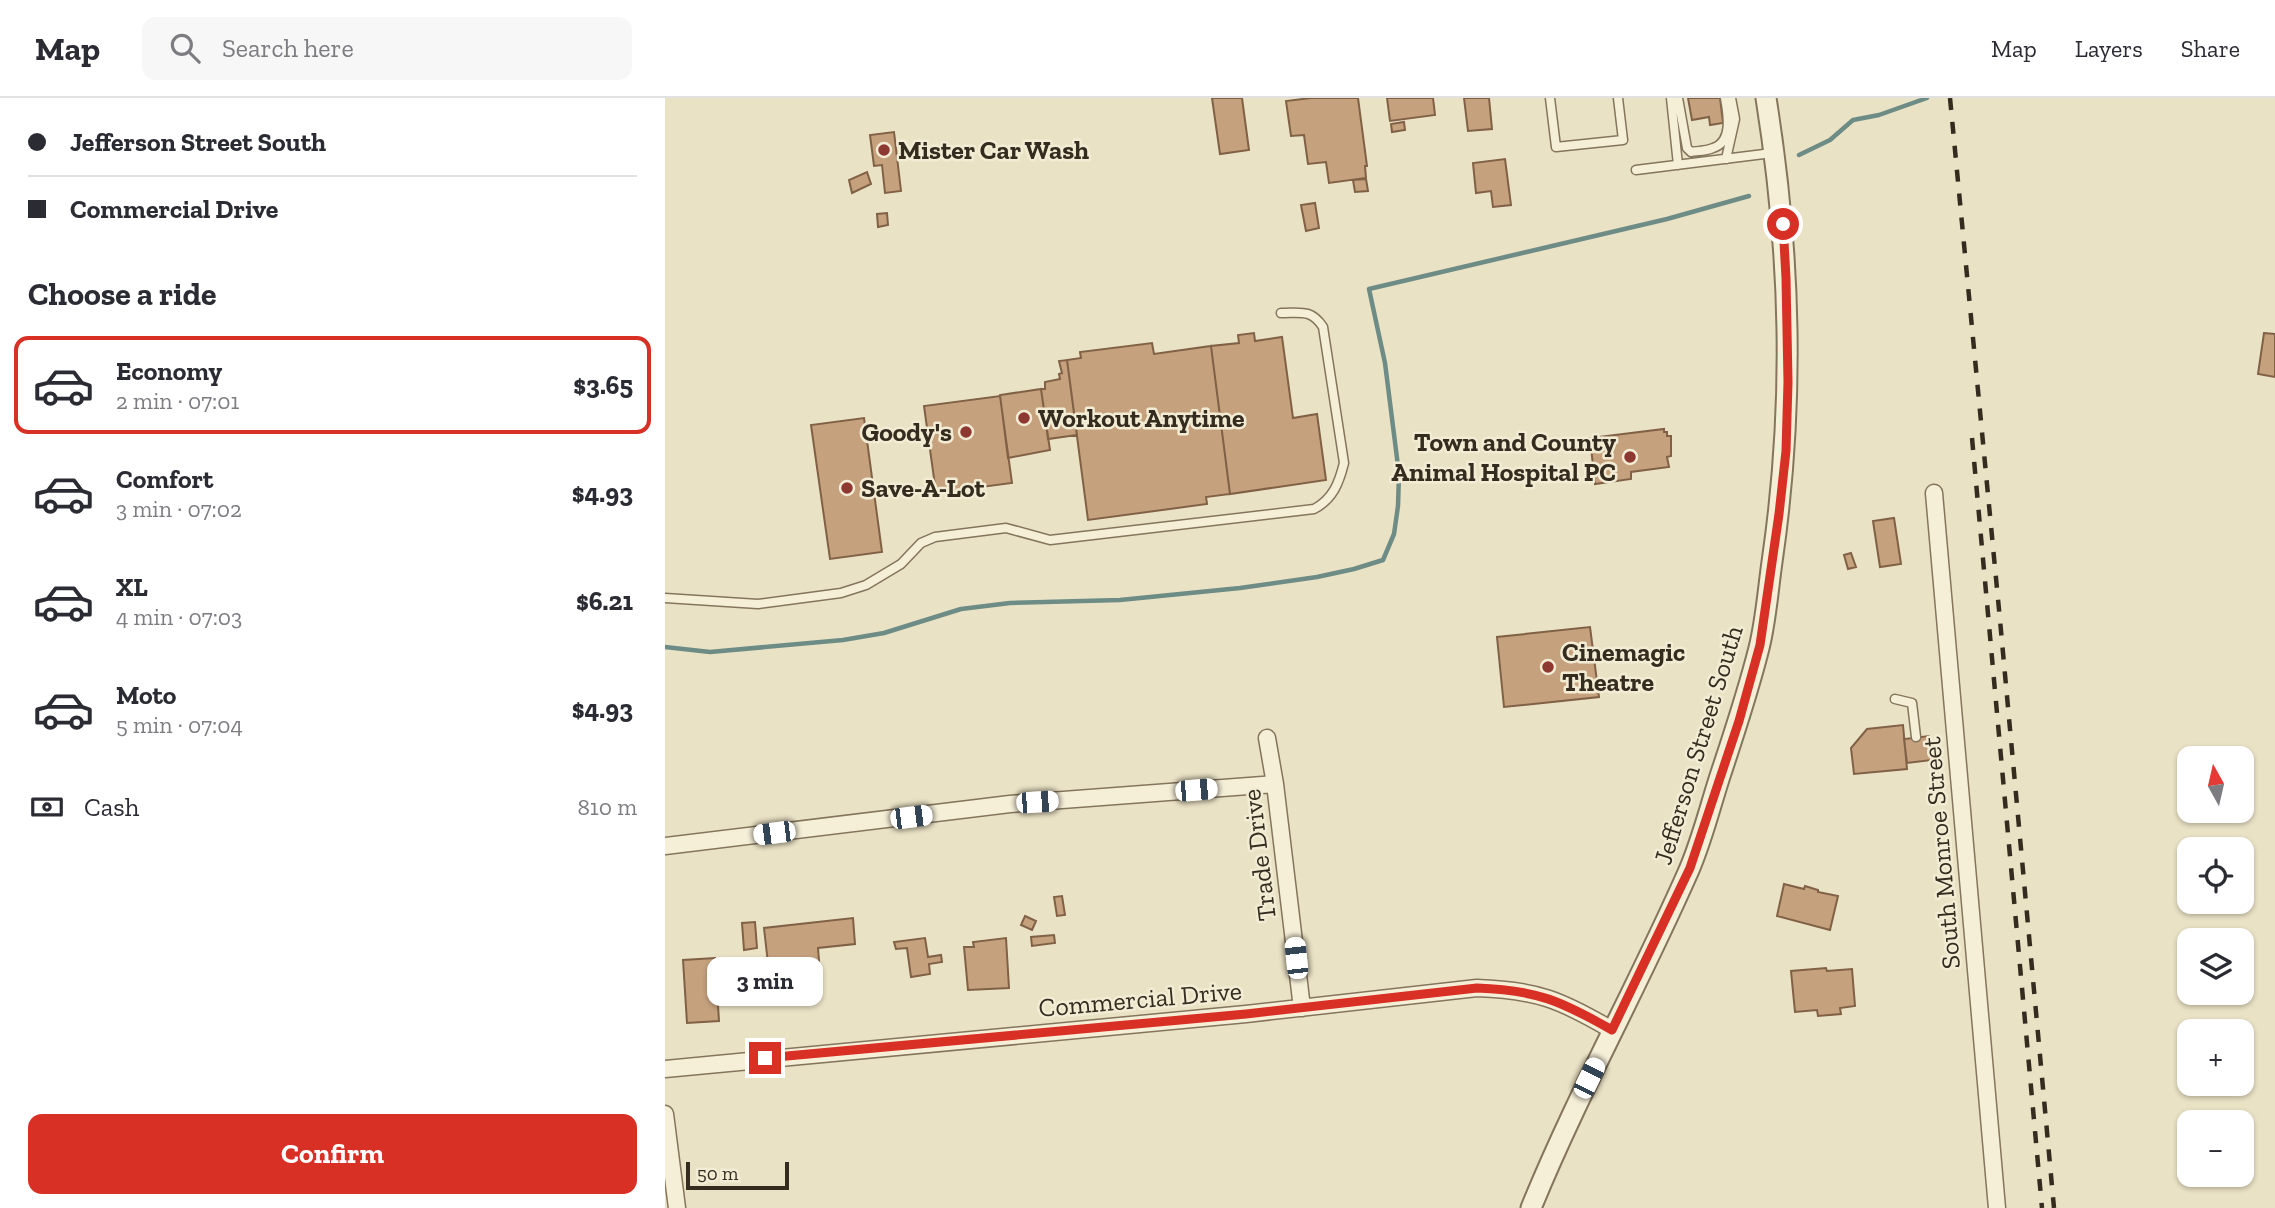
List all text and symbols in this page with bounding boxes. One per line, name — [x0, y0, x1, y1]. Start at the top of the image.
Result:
search box — [142, 17, 632, 80]
text: Map — [35, 29, 100, 68]
icon: search — [166, 29, 204, 67]
text: Search here — [222, 32, 354, 64]
text: Map — [1991, 34, 2037, 63]
text: Layers — [2075, 34, 2143, 63]
text: Share — [2181, 34, 2240, 63]
text: Jefferson Street South — [70, 126, 326, 158]
place label: Mister Car Wash — [898, 134, 1089, 166]
marker: Mister Car Wash — [876, 142, 892, 158]
text: Commercial Drive — [70, 193, 278, 225]
route start — [1767, 208, 1799, 240]
text: Choose a ride — [28, 275, 216, 313]
icon: car — [32, 354, 95, 417]
text: Economy — [116, 355, 222, 387]
text: $3.65 — [573, 369, 633, 401]
text: 2 min · 07:01 — [116, 387, 239, 415]
place label: Workout Anytime — [1038, 402, 1245, 434]
marker: Workout Anytime — [1016, 410, 1032, 426]
place label: Goody's — [861, 416, 952, 448]
marker: Goody's — [958, 424, 974, 440]
place label: Town and County Animal Hospital PC — [1391, 426, 1616, 488]
marker: Town and County Animal Hospital PC — [1622, 449, 1638, 465]
icon: car — [32, 462, 95, 525]
text: Comfort — [116, 463, 213, 495]
place label: Save-A-Lot — [861, 472, 986, 504]
text: $4.93 — [572, 477, 633, 509]
marker: Save-A-Lot — [839, 480, 855, 496]
text: 3 min · 07:02 — [116, 495, 242, 523]
icon: car — [32, 570, 95, 633]
text: XL — [116, 571, 148, 603]
text: $6.21 — [576, 585, 633, 617]
text: 4 min · 07:03 — [116, 603, 242, 631]
street label: Jefferson Street South — [1646, 621, 1750, 868]
place label: Cinemagic Theatre — [1562, 636, 1685, 698]
marker: Cinemagic Theatre — [1540, 659, 1556, 675]
icon: car — [32, 678, 95, 741]
text: Moto — [116, 679, 176, 711]
text: $4.93 — [572, 693, 633, 725]
text: 5 min · 07:04 — [116, 711, 243, 739]
street label: South Monroe Street — [1915, 735, 1967, 970]
north arrow — [2177, 746, 2254, 822]
map controls — [2177, 746, 2254, 1187]
car — [1175, 778, 1218, 802]
street label: Trade Drive — [1235, 787, 1283, 923]
icon: cash — [28, 788, 66, 826]
car — [1016, 790, 1059, 814]
text: Cash — [84, 791, 139, 823]
text: 810 m — [577, 793, 637, 821]
car — [889, 804, 934, 830]
car — [752, 820, 797, 846]
button: locate — [2177, 837, 2254, 914]
button: layers — [2177, 928, 2254, 1005]
car — [1284, 936, 1309, 980]
callout: 3 min — [707, 956, 823, 1006]
text: 3 min — [736, 967, 794, 995]
street label: Commercial Drive — [1037, 974, 1243, 1024]
button: + — [2177, 1019, 2254, 1096]
route end — [749, 1042, 781, 1074]
car — [1571, 1055, 1608, 1101]
button: − — [2177, 1110, 2254, 1187]
button: Confirm — [28, 1114, 637, 1194]
scale bar — [686, 1159, 789, 1191]
text: 50 m — [697, 1162, 738, 1185]

